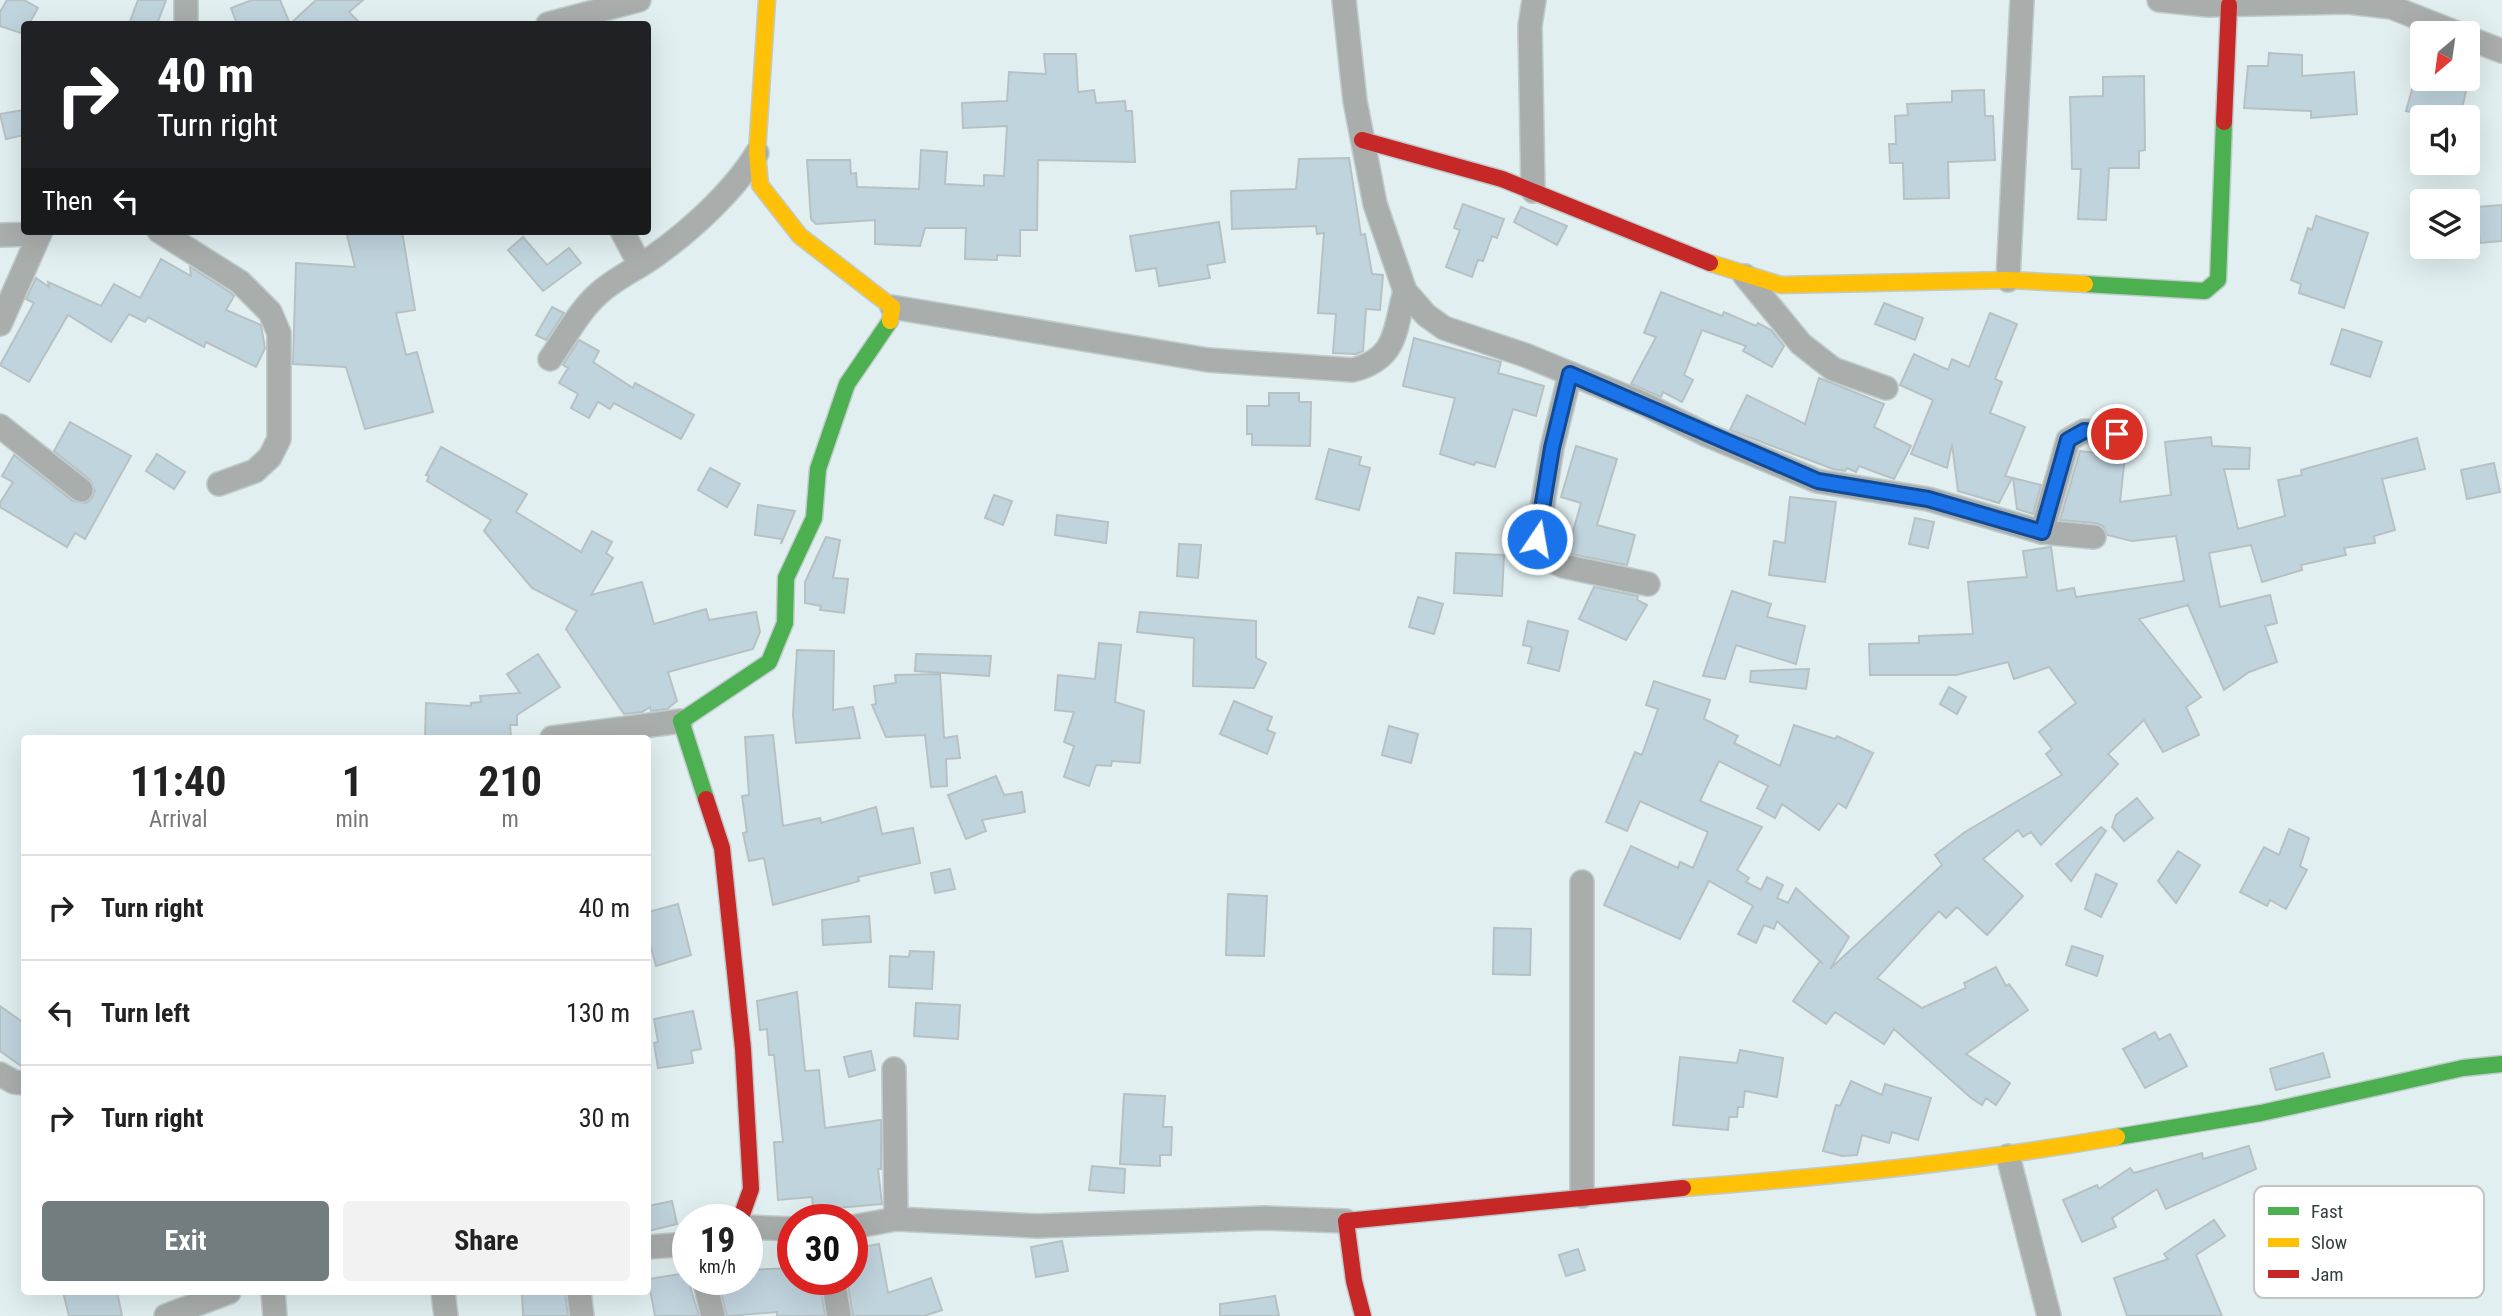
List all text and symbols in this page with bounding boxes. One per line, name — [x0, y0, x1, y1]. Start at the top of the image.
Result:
north arrow — [2410, 21, 2480, 91]
map controls — [2410, 21, 2480, 259]
text: 40 m — [157, 47, 254, 104]
icon: right — [42, 49, 133, 140]
button: sound — [2410, 105, 2480, 175]
text: Turn right — [157, 106, 278, 144]
icon: left — [107, 182, 145, 220]
text: Then — [42, 186, 93, 216]
button: layers — [2410, 189, 2480, 259]
pin — [2087, 404, 2147, 464]
icon: arrive — [2098, 415, 2136, 453]
position arrow — [1500, 502, 1574, 576]
text: 11:40 — [130, 757, 226, 806]
text: 1 — [342, 757, 363, 806]
text: 210 — [478, 757, 542, 806]
text: Arrival — [149, 806, 207, 833]
text: min — [335, 806, 369, 833]
text: m — [501, 806, 519, 833]
icon: right — [42, 889, 80, 927]
text: Turn right — [101, 893, 203, 923]
text: 40 m — [579, 893, 630, 923]
icon: left — [42, 994, 80, 1032]
text: Turn left — [101, 998, 190, 1028]
text: 130 m — [566, 998, 630, 1028]
icon: right — [42, 1099, 80, 1137]
text: Turn right — [101, 1103, 203, 1133]
text: 30 m — [579, 1103, 630, 1133]
legend — [2254, 1186, 2484, 1298]
text: Fast — [2311, 1200, 2343, 1223]
button: Exit — [42, 1201, 329, 1281]
button: Share — [343, 1201, 630, 1281]
speed limit sign: 30 — [777, 1204, 868, 1295]
text: 19 — [700, 1220, 735, 1261]
text: Slow — [2311, 1231, 2347, 1254]
text: km/h — [699, 1256, 736, 1277]
text: Jam — [2311, 1263, 2344, 1286]

